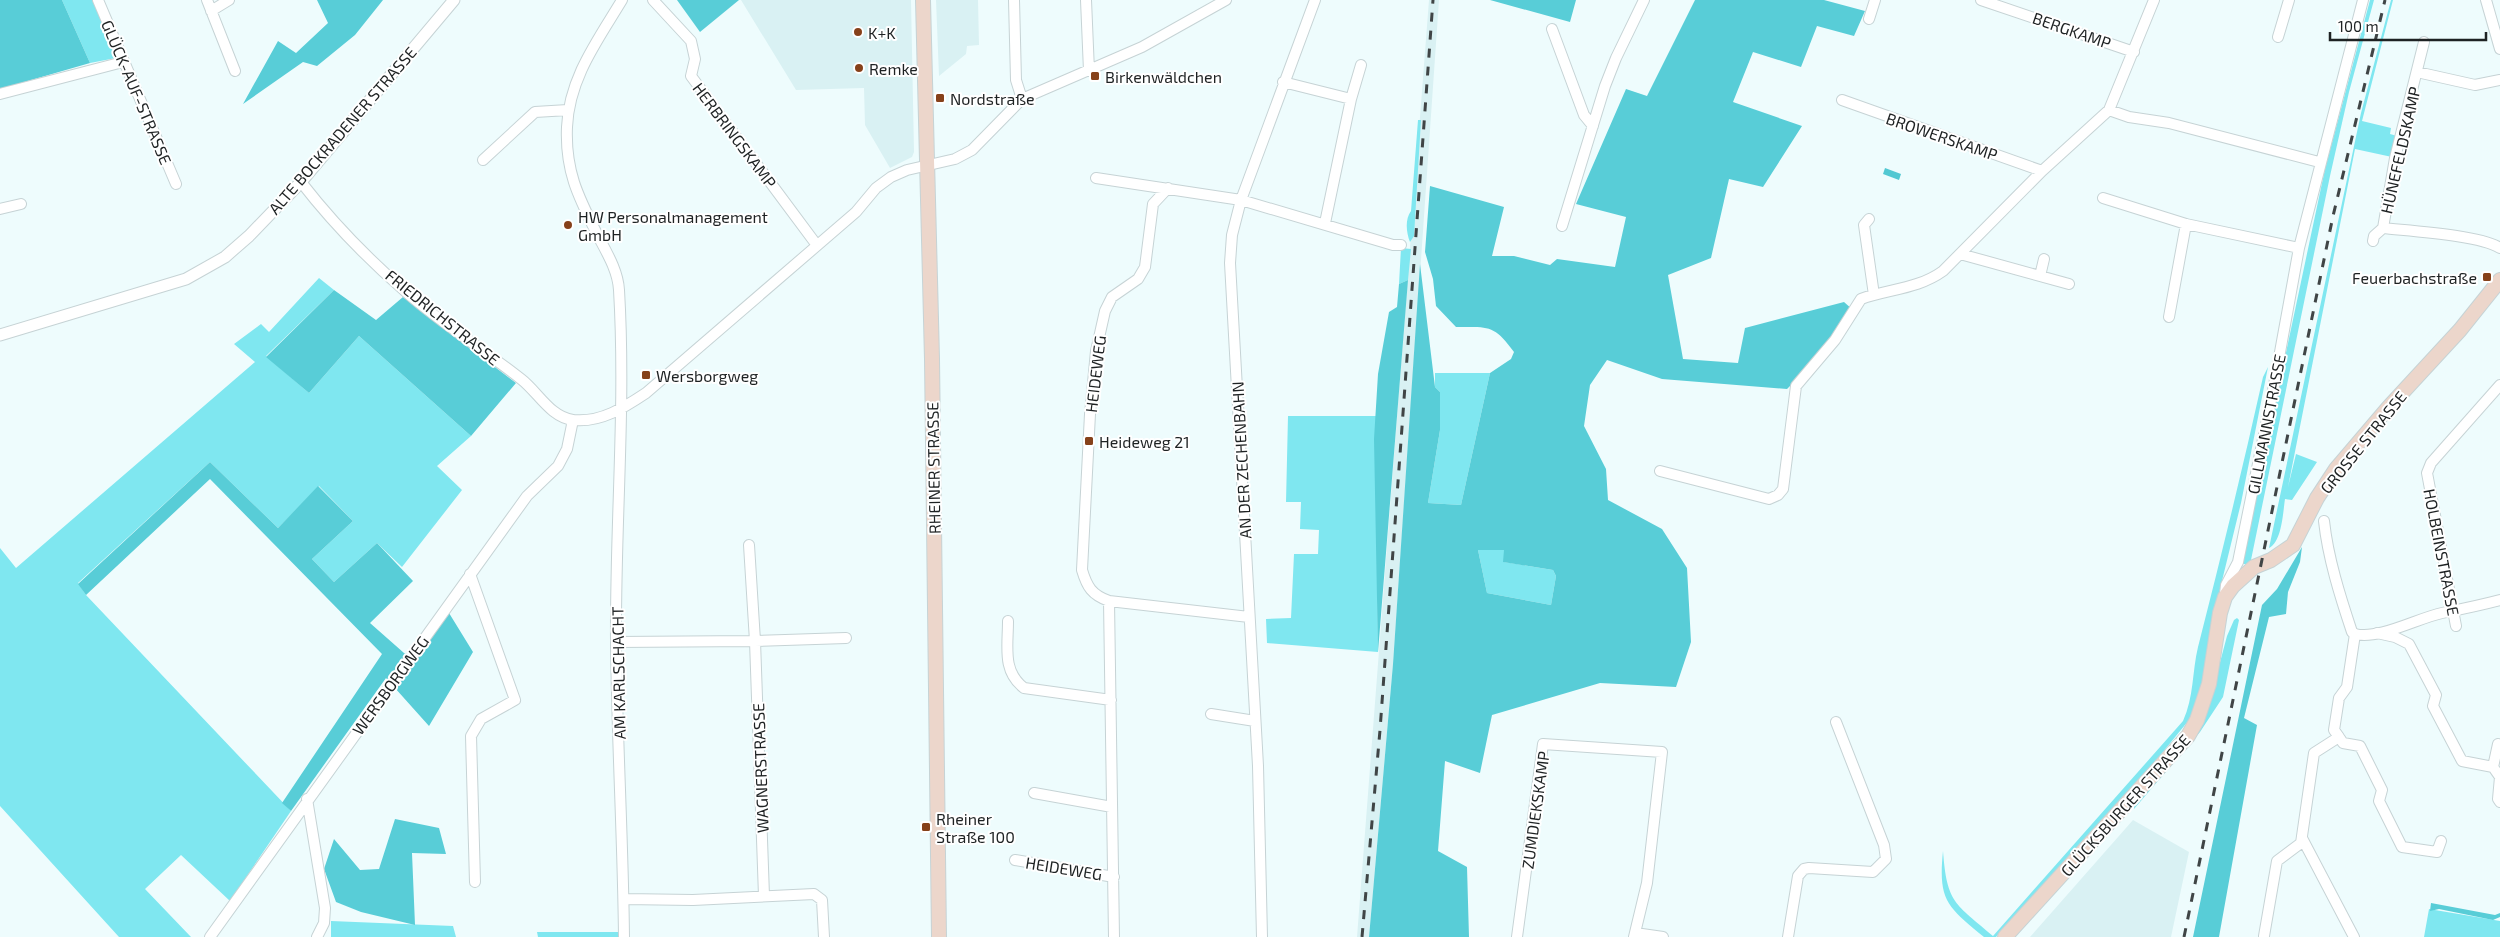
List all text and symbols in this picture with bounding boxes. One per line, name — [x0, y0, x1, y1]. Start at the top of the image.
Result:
street label: BERGKAMP — [2030, 8, 2114, 52]
scale bar — [2330, 10, 2486, 42]
street label: GLÜCK-AUF-STRASSE — [98, 17, 176, 167]
text: 100 m — [2338, 17, 2379, 35]
place label: K+K — [868, 23, 896, 42]
marker: K+K — [852, 26, 864, 38]
street label: ALTE BOCKRADENER STRASSE — [264, 42, 420, 218]
place label: Remke — [869, 59, 918, 78]
marker: Remke — [853, 62, 865, 74]
place label: Birkenwäldchen — [1105, 67, 1222, 86]
marker: Birkenwäldchen — [1089, 70, 1101, 82]
street label: HERBRINGSKAMP — [689, 79, 781, 191]
street label: HÜNEFELDSKAMP — [2376, 85, 2424, 215]
place label: Nordstraße — [950, 89, 1035, 108]
marker: Nordstraße — [934, 92, 946, 104]
street label: BROWERSKAMP — [1884, 108, 2000, 164]
place label: HW Personalmanagement GmbH — [578, 207, 768, 244]
marker: HW Personalmanagement GmbH — [562, 219, 574, 231]
street label: FRIEDRICHSTRASSE — [382, 265, 504, 369]
place label: Feuerbachstraße — [2352, 268, 2477, 287]
marker: Feuerbachstraße — [2481, 271, 2493, 283]
street label: HEIDEWEG — [1081, 334, 1109, 414]
street label: GILLMANNSTRASSE — [2243, 352, 2289, 496]
place label: Wersborgweg — [656, 366, 758, 385]
marker: Wersborgweg — [640, 369, 652, 381]
street label: AN DER ZECHENBAHN — [1227, 381, 1255, 539]
street label: GROSSE STRASSE — [2316, 387, 2410, 497]
street label: RHEINER STRASSE — [922, 402, 944, 534]
place label: Heideweg 21 — [1099, 432, 1190, 451]
marker: Heideweg 21 — [1083, 435, 1095, 447]
street label: HOLBEINSTRASSE — [2420, 487, 2464, 617]
street label: AM KARLSCHACHT — [607, 606, 629, 740]
street label: WERSBORGWEG — [348, 632, 432, 738]
street label: WAGNERSTRASSE — [748, 703, 772, 833]
street label: GLÜCKSBURGER STRASSE — [2056, 730, 2194, 880]
street label: ZUMDIEKSKAMP — [1517, 750, 1553, 870]
place label: Rheiner Straße 100 — [936, 809, 1015, 846]
marker: Rheiner Straße 100 — [920, 821, 932, 833]
street label: HEIDEWEG — [1024, 853, 1104, 883]

